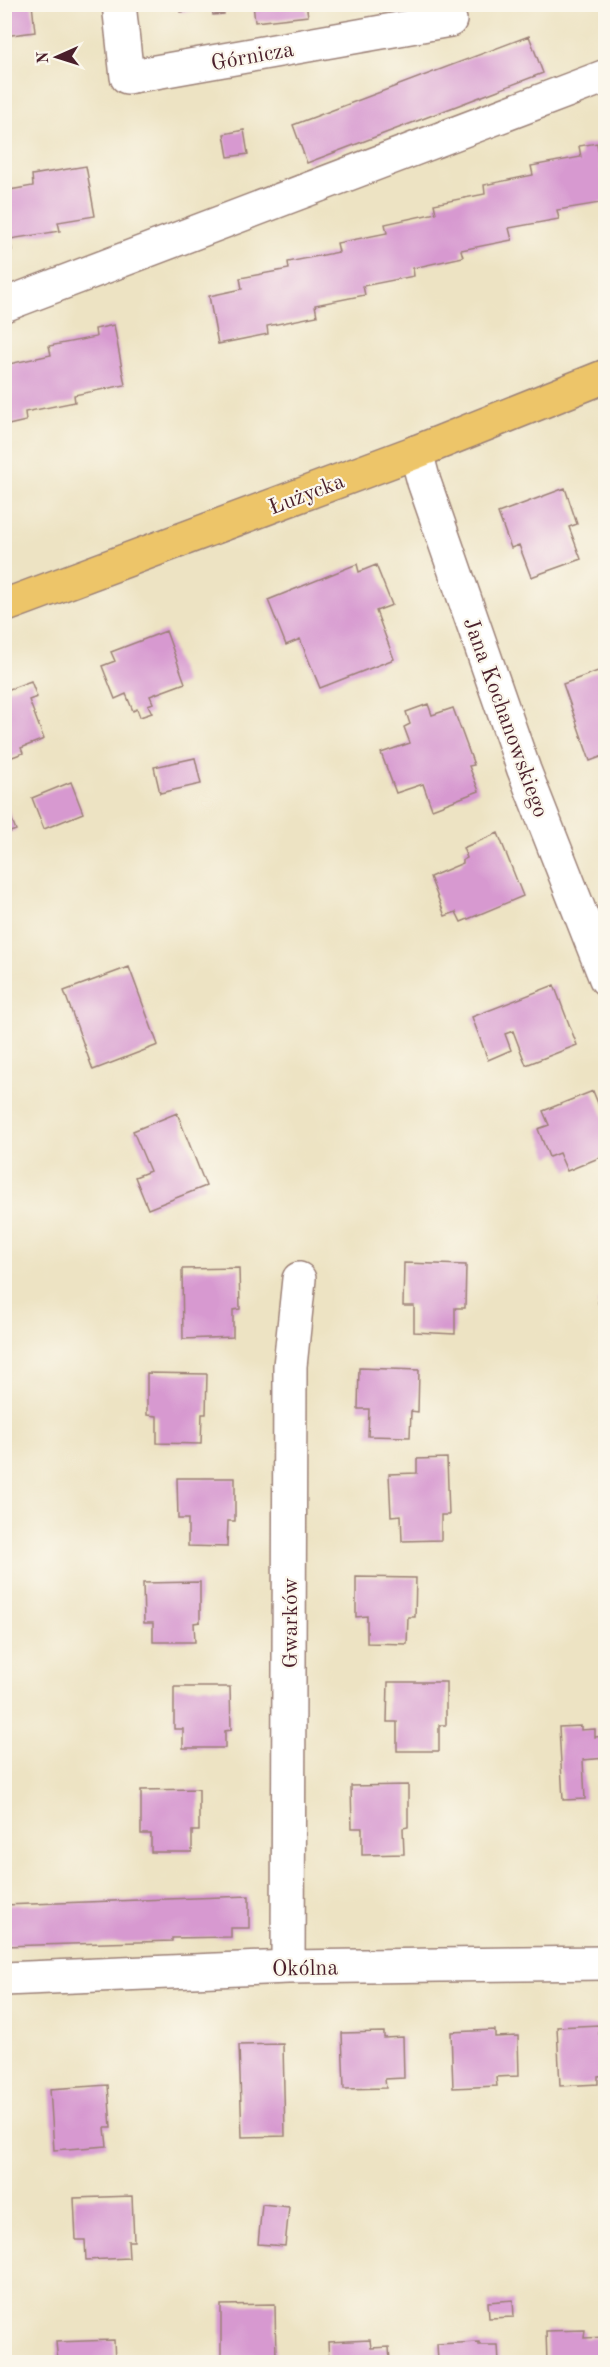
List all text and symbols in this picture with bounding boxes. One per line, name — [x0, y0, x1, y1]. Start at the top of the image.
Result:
north arrow — [27, 27, 87, 87]
street label: Górnicza — [209, 39, 296, 75]
text: N — [36, 50, 52, 64]
street label: Łużycka — [266, 470, 348, 519]
street label: Jana Kochanowskiego — [459, 615, 552, 821]
street label: Gwarków — [280, 1577, 302, 1669]
street label: Okólna — [272, 1957, 339, 1981]

